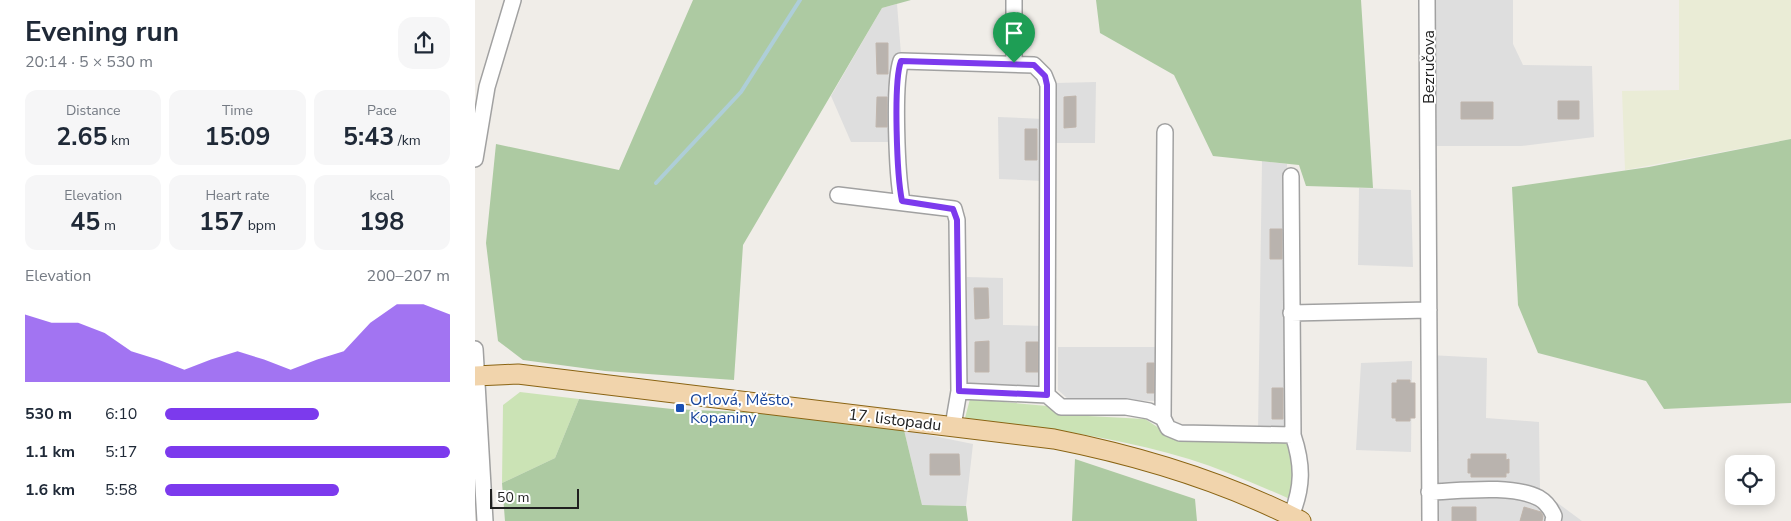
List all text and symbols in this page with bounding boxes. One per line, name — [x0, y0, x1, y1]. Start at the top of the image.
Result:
pin — [993, 12, 1035, 63]
text: Evening run — [25, 13, 179, 51]
button: share — [398, 17, 450, 69]
icon: arrive — [1000, 19, 1028, 47]
street label: Bezručova — [1418, 30, 1440, 104]
text: 20:14 · 5 × 530 m — [25, 51, 153, 73]
text: Distance — [66, 101, 120, 120]
text: Time — [222, 101, 253, 120]
text: Pace — [367, 101, 397, 120]
text: 2.65 — [56, 120, 107, 154]
text: 15:09 — [204, 120, 271, 154]
text: 5:43 — [343, 120, 394, 154]
text: km — [107, 131, 130, 150]
text: /km — [394, 131, 421, 150]
text: Elevation — [64, 186, 122, 205]
text: Heart rate — [205, 186, 270, 205]
text: kcal — [369, 186, 394, 205]
text: 45 — [70, 205, 100, 239]
text: 157 — [199, 205, 244, 239]
text: 198 — [359, 205, 404, 239]
text: m — [100, 216, 116, 235]
text: bpm — [244, 216, 276, 235]
text: Elevation — [25, 265, 91, 287]
text: 200–207 m — [367, 265, 450, 287]
place label: Orlová, Město, Kopaniny — [690, 389, 793, 429]
marker: Orlová, Město, Kopaniny — [674, 402, 686, 414]
text: 530 m — [25, 403, 72, 425]
text: 6:10 — [105, 403, 137, 425]
street label: 17. listopadu — [847, 403, 943, 437]
text: 1.1 km — [25, 441, 75, 463]
text: 5:17 — [105, 441, 137, 463]
map controls — [1725, 455, 1775, 505]
button: locate — [1725, 455, 1775, 505]
text: 1.6 km — [25, 479, 75, 501]
text: 5:58 — [105, 479, 137, 501]
scale bar — [490, 486, 579, 509]
text: 50 m — [497, 488, 529, 507]

